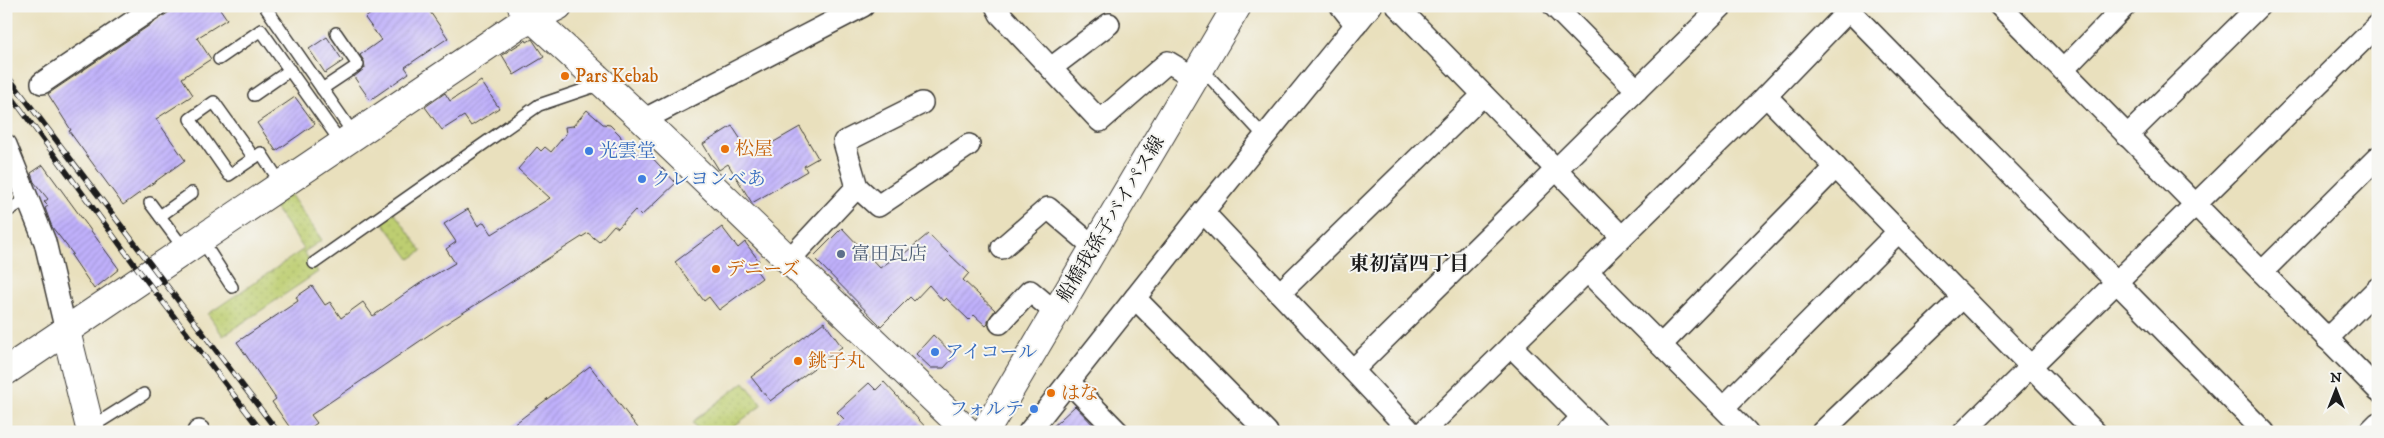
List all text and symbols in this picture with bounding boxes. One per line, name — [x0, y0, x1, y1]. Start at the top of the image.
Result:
place label: Pars Kebab — [575, 65, 659, 88]
marker: Pars Kebab — [559, 70, 571, 82]
street label: 船橋我孫子バイパス線 — [1052, 132, 1170, 306]
place label: 松屋 — [735, 138, 773, 161]
place label: 光雲堂 — [599, 140, 656, 163]
marker: 松屋 — [719, 143, 731, 155]
marker: 光雲堂 — [583, 145, 595, 157]
place label: クレヨンべあ — [652, 168, 766, 191]
marker: クレヨンべあ — [636, 173, 648, 185]
place label: 富田瓦店 — [851, 243, 927, 266]
marker: 富田瓦店 — [835, 248, 847, 260]
district label: 東初富四丁目 — [1349, 252, 1469, 277]
place label: デニーズ — [726, 258, 800, 281]
marker: デニーズ — [710, 263, 722, 275]
place label: アイコール — [945, 341, 1037, 364]
marker: アイコール — [929, 346, 941, 358]
place label: 銚子丸 — [808, 350, 865, 373]
marker: 銚子丸 — [792, 355, 804, 367]
north arrow — [2312, 366, 2362, 416]
text: N — [2330, 369, 2342, 387]
place label: はな — [1061, 382, 1099, 405]
marker: はな — [1045, 387, 1057, 399]
place label: フォルテ — [949, 398, 1024, 421]
marker: フォルテ — [1028, 403, 1040, 415]

